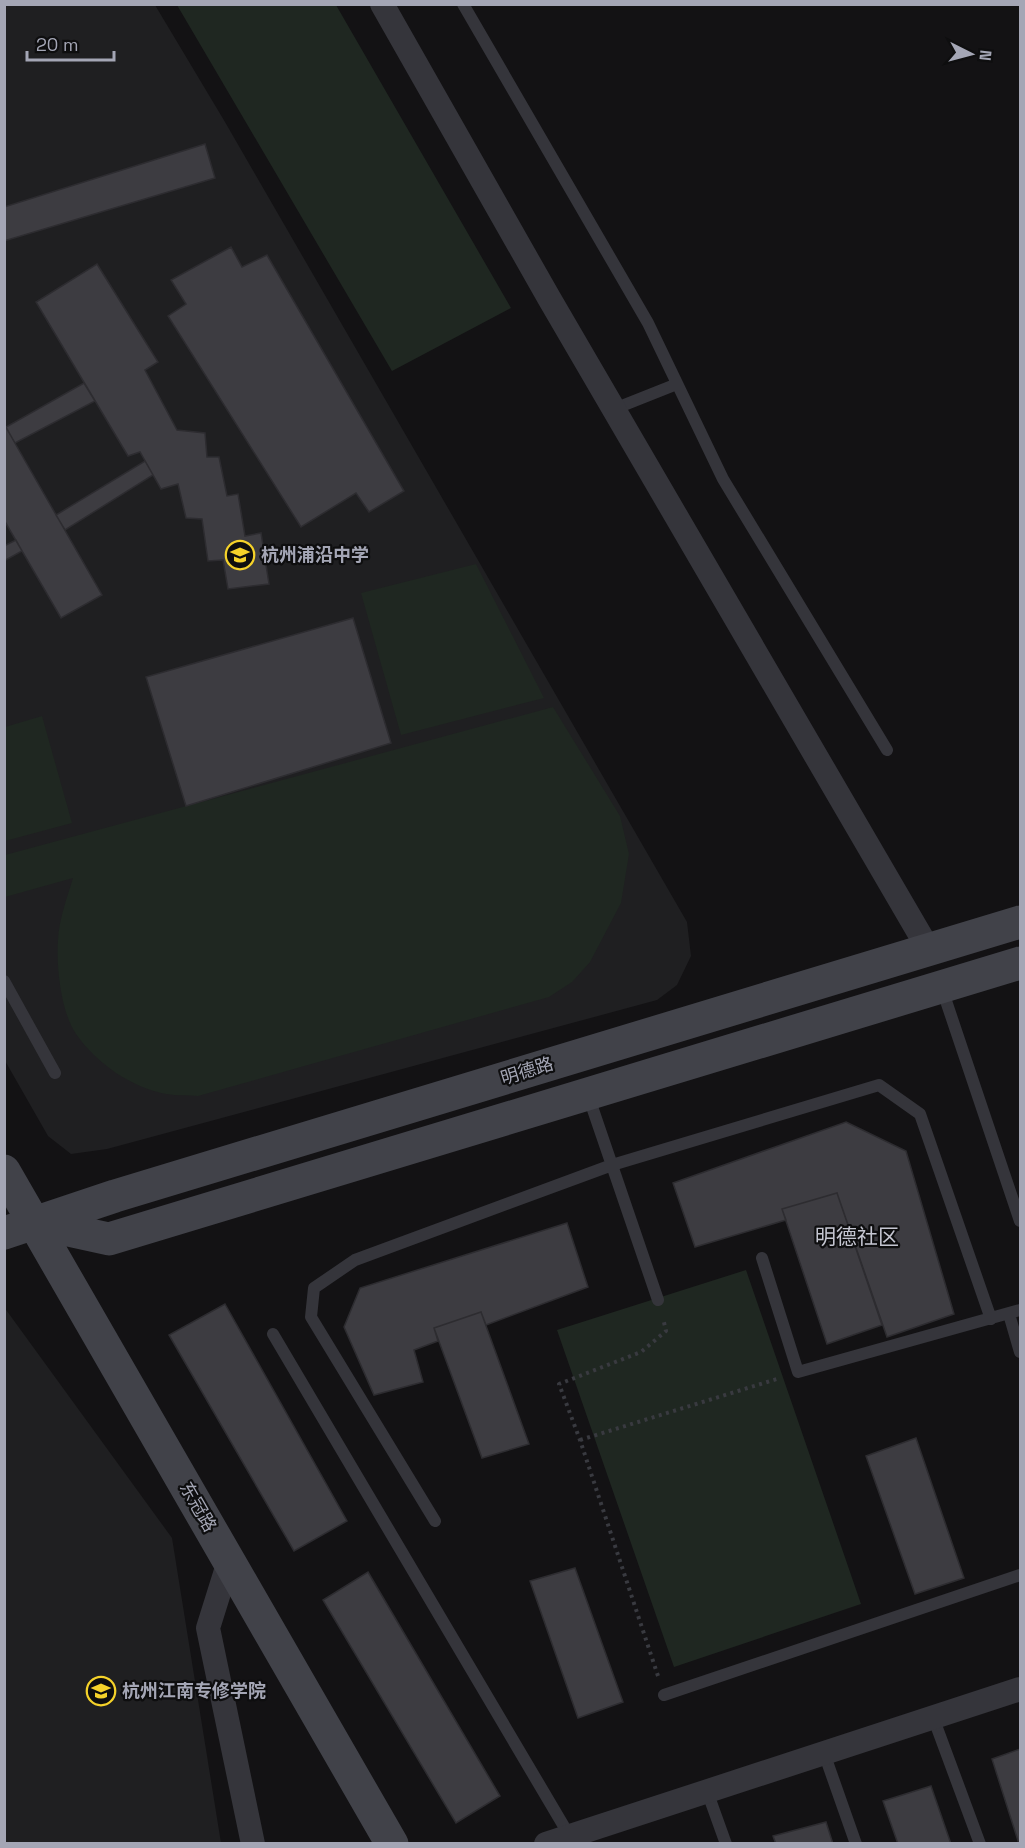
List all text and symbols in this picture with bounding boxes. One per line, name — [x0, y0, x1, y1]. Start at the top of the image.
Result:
scale bar — [27, 24, 114, 62]
north arrow — [941, 24, 1001, 84]
text: 20 m — [36, 33, 79, 56]
text: N — [974, 49, 996, 62]
school or university icon: 杭州浦沿中学 — [224, 539, 256, 571]
place label: 杭州浦沿中学 — [261, 543, 369, 566]
street label: 明德路 — [498, 1052, 556, 1089]
district label: 明德社区 — [815, 1223, 899, 1250]
street label: 东冠路 — [175, 1478, 222, 1536]
school or university icon: 杭州江南专修学院 — [85, 1675, 117, 1707]
place label: 杭州江南专修学院 — [122, 1679, 266, 1702]

